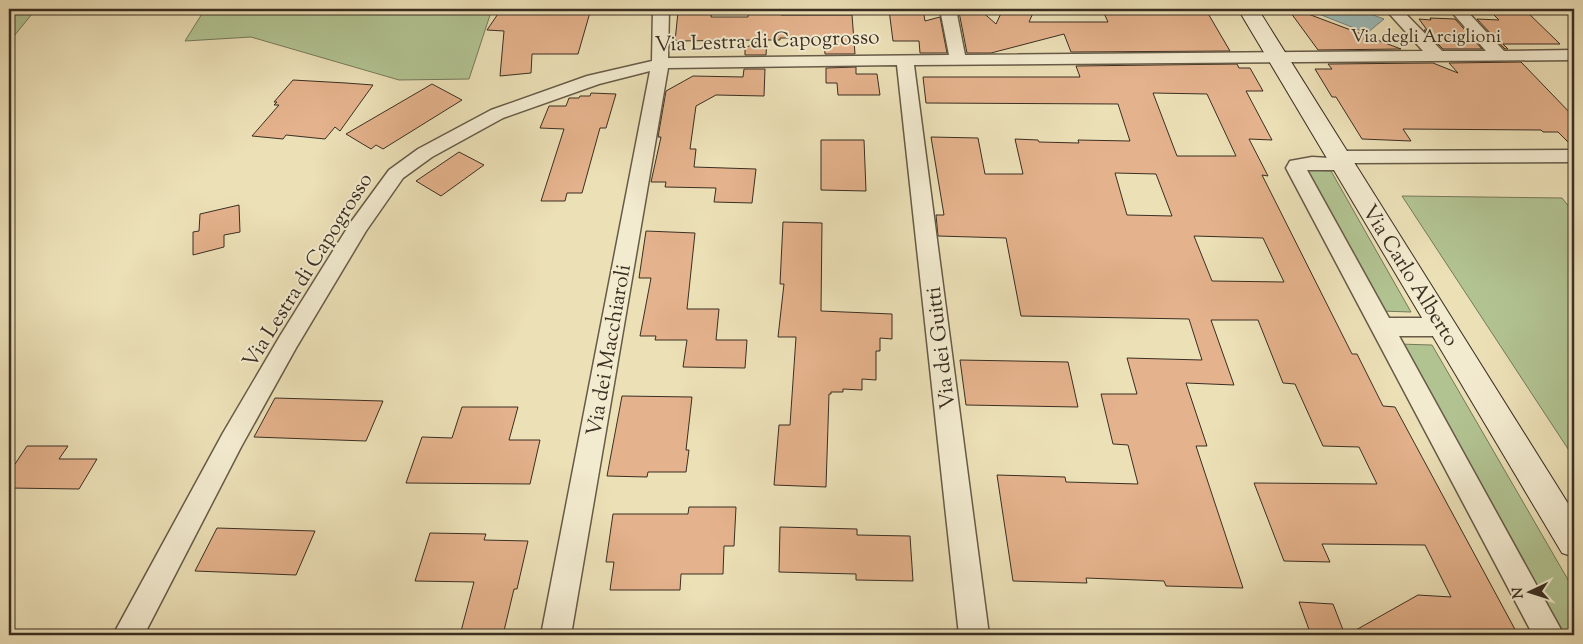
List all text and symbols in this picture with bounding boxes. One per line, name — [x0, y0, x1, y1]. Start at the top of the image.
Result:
street label: Via Lestra di Capogrosso — [654, 23, 880, 61]
street label: Via degli Arciglioni — [1351, 25, 1501, 51]
street label: Via Lestra di Capogrosso — [236, 168, 381, 374]
street label: Via Carlo Alberto — [1354, 199, 1465, 353]
street label: Via dei Macchiaroli — [580, 262, 640, 439]
street label: Via dei Guitti — [920, 285, 964, 411]
north arrow — [1506, 566, 1556, 616]
text: N — [1509, 586, 1529, 599]

